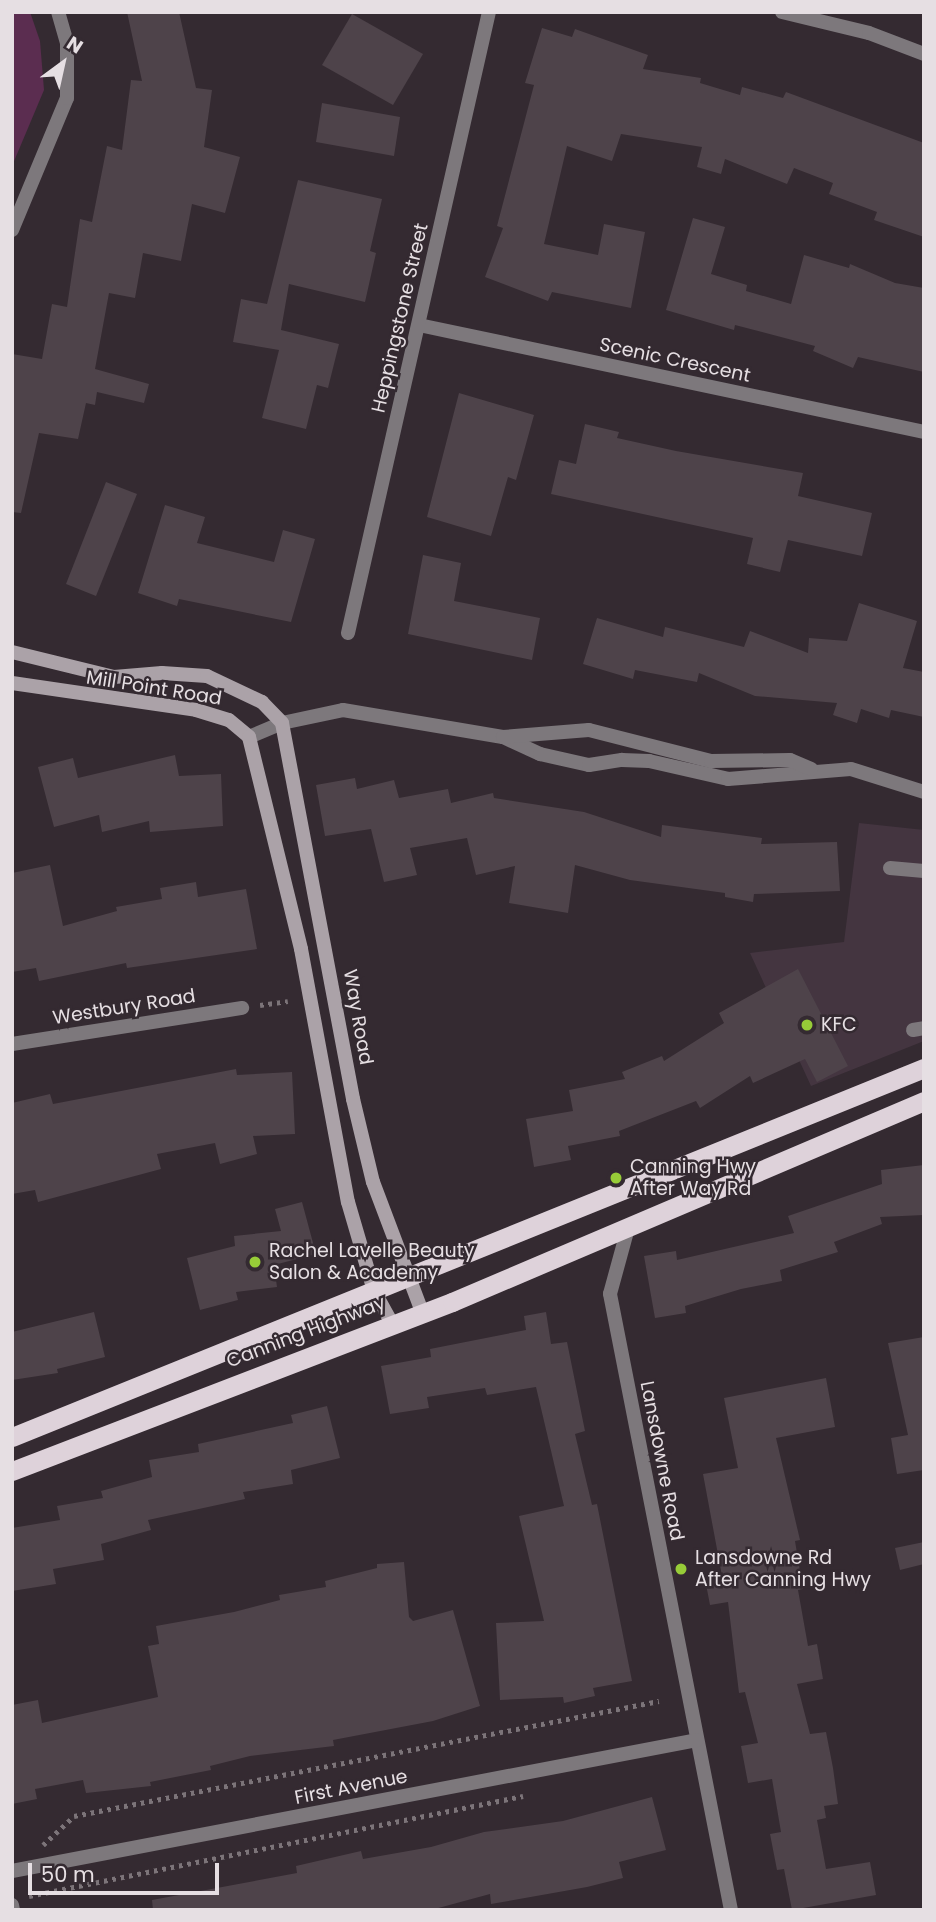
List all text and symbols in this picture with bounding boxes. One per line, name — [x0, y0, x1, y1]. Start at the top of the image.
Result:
north arrow — [28, 28, 98, 98]
text: N — [61, 30, 88, 60]
street label: Heppingstone Street — [367, 221, 433, 415]
street label: Scenic Crescent — [597, 333, 753, 387]
street label: Mill Point Road — [85, 666, 223, 710]
street label: Way Road — [338, 967, 378, 1067]
street label: Westbury Road — [51, 984, 197, 1030]
place label: KFC — [821, 1014, 857, 1036]
marker: KFC — [799, 1017, 815, 1033]
place label: Canning Hwy After Way Rd — [630, 1156, 756, 1200]
marker: Canning Hwy After Way Rd — [608, 1170, 624, 1186]
place label: Rachel Lavelle Beauty Salon & Academy — [269, 1240, 474, 1284]
marker: Rachel Lavelle Beauty Salon & Academy — [247, 1254, 263, 1270]
street label: Canning Highway — [223, 1291, 389, 1373]
street label: Lansdowne Road — [635, 1379, 689, 1543]
place label: Lansdowne Rd After Canning Hwy — [695, 1547, 871, 1591]
marker: Lansdowne Rd After Canning Hwy — [673, 1561, 689, 1577]
street label: First Avenue — [293, 1765, 409, 1809]
scale bar — [32, 1848, 222, 1892]
text: 50 m — [41, 1860, 95, 1889]

